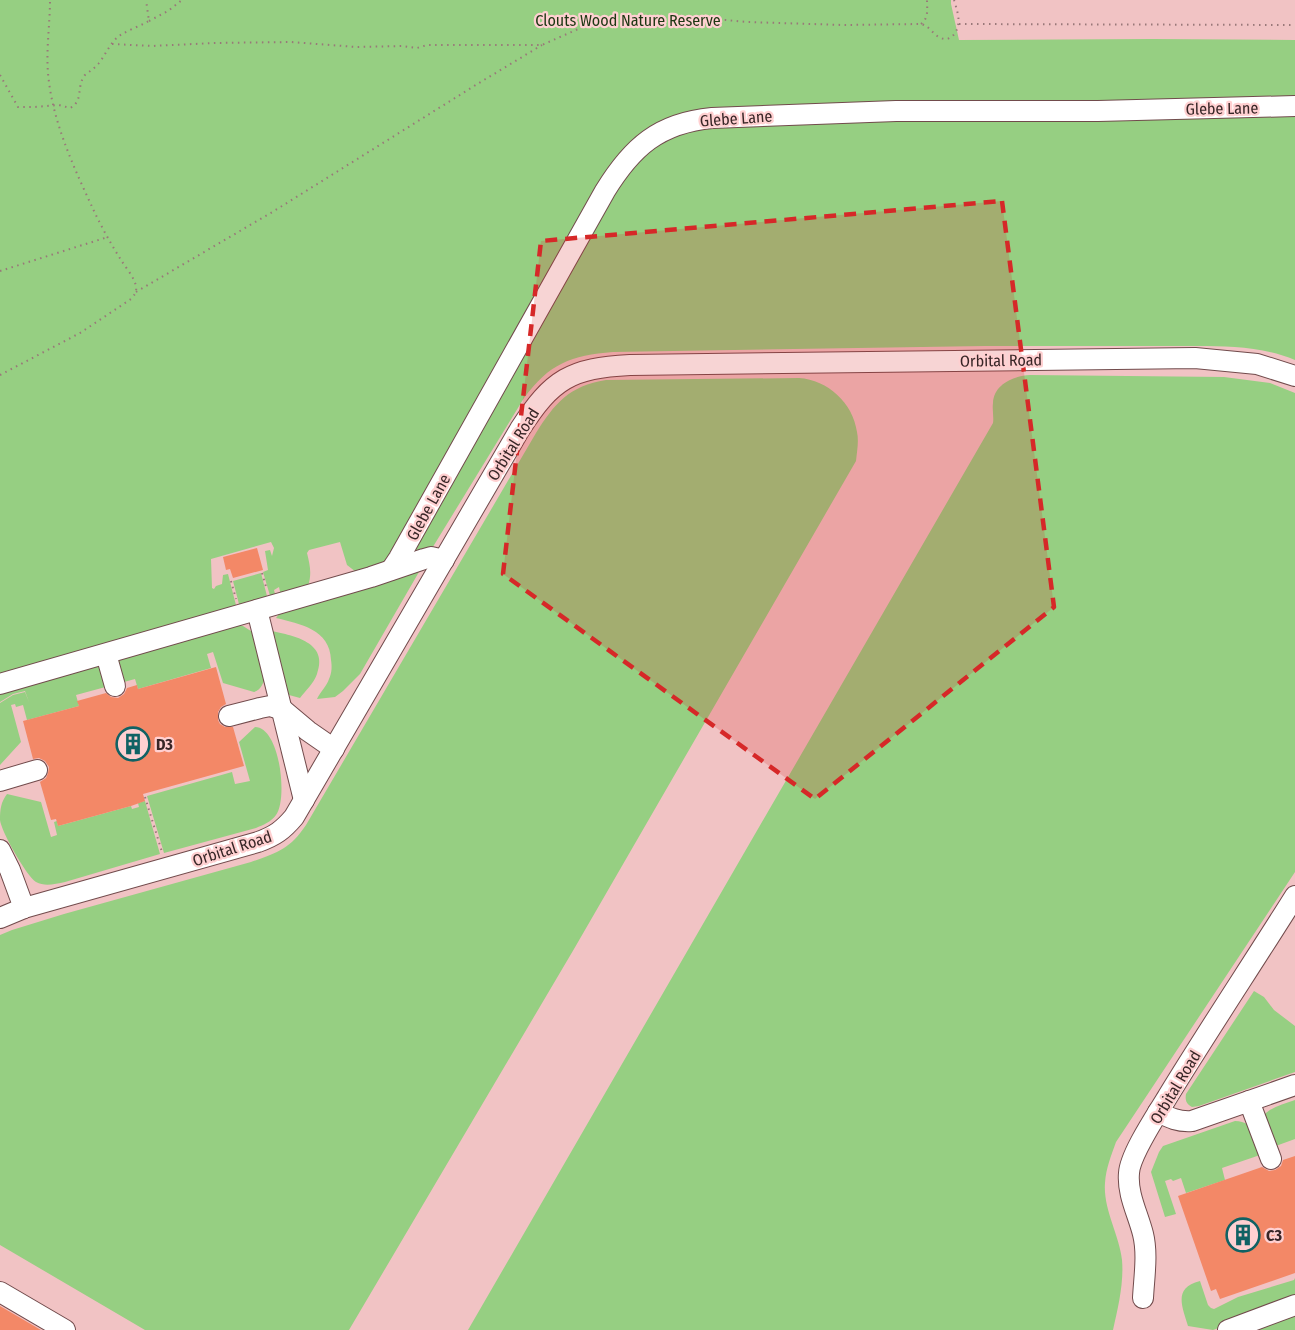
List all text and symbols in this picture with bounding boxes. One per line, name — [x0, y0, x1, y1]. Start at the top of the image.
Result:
park label: Clouts Wood Nature Reserve — [535, 11, 721, 30]
street label: Glebe Lane — [1186, 98, 1259, 119]
street label: Glebe Lane — [699, 106, 773, 131]
street label: Orbital Road — [960, 350, 1042, 371]
street label: Orbital Road — [484, 404, 543, 484]
street label: Glebe Lane — [403, 471, 454, 544]
building icon: D3 — [115, 726, 151, 762]
place label: D3 — [156, 735, 173, 754]
street label: Orbital Road — [190, 827, 274, 870]
street label: Orbital Road — [1146, 1047, 1205, 1127]
building icon: C3 — [1225, 1217, 1261, 1253]
place label: C3 — [1266, 1226, 1282, 1245]

